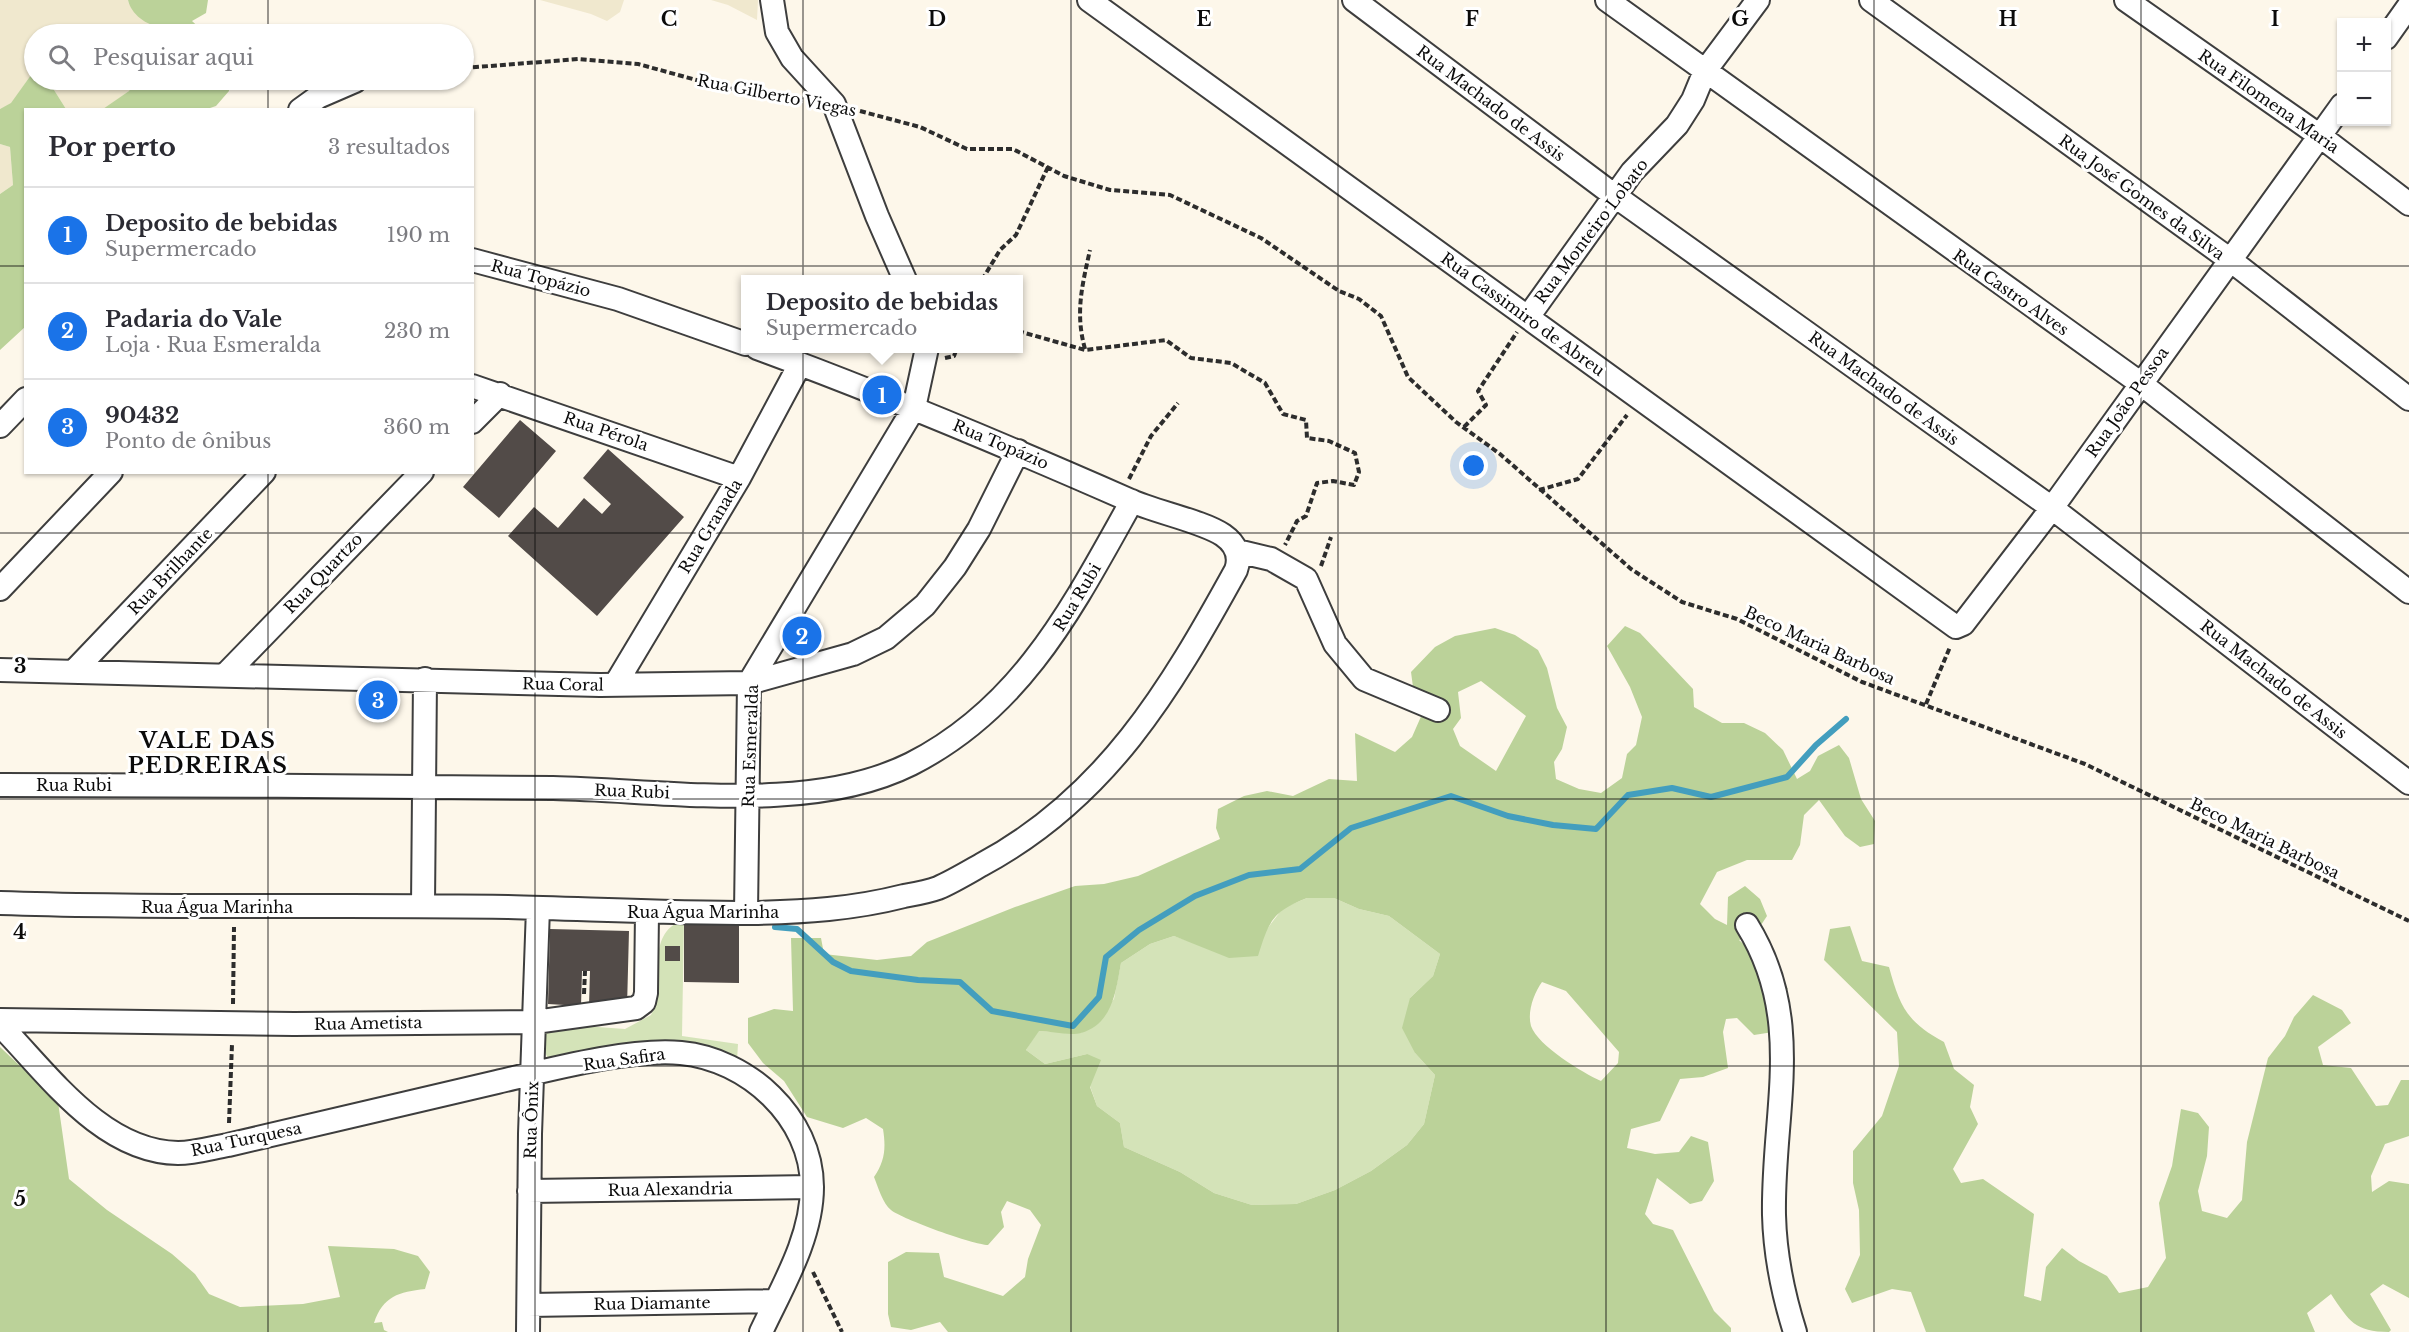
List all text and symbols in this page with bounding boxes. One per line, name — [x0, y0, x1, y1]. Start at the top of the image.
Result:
text: C — [661, 7, 677, 31]
text: D — [928, 7, 946, 31]
text: E — [1196, 7, 1212, 31]
text: F — [1465, 7, 1479, 31]
text: G — [1731, 7, 1749, 31]
text: H — [1999, 7, 2018, 31]
text: I — [2271, 7, 2279, 31]
map controls — [2337, 18, 2391, 126]
button: + — [2337, 18, 2391, 72]
search box — [24, 24, 474, 90]
icon: search — [45, 41, 78, 74]
street label: Rua Machado de Assis — [1413, 41, 1569, 165]
text: Pesquisar aqui — [93, 44, 254, 71]
street label: Rua Filomena Maria — [2195, 45, 2343, 157]
street label: Rua Gilberto Viegas — [696, 70, 858, 120]
button: − — [2337, 72, 2391, 126]
street label: Rua José Gomes da Silva — [2055, 130, 2229, 264]
text: Por perto — [48, 131, 176, 163]
text: 3 resultados — [328, 135, 450, 159]
street label: Rua Monteiro Lobato — [1530, 155, 1652, 307]
text: Deposito de bebidas — [105, 210, 338, 237]
text: 1 — [63, 223, 72, 247]
text: 190 m — [387, 223, 450, 247]
text: Supermercado — [105, 237, 257, 261]
street label: Rua Castro Alves — [1949, 245, 2073, 339]
street label: Rua Cassimiro de Abreu — [1437, 248, 1609, 380]
street label: Rua Topázio — [489, 255, 593, 301]
popup — [741, 275, 1023, 353]
text: Deposito de bebidas — [766, 289, 998, 316]
text: Padaria do Vale — [105, 306, 282, 333]
text: Supermercado — [766, 316, 917, 340]
text: 2 — [61, 319, 74, 343]
text: 230 m — [384, 319, 450, 343]
street label: Rua Machado de Assis — [1805, 327, 1963, 449]
text: Loja · Rua Esmeralda — [105, 333, 321, 357]
street label: Rua João Pessoa — [2081, 343, 2173, 461]
pin: 1 — [862, 372, 902, 418]
text: 90432 — [105, 402, 179, 429]
street label: Rua Pérola — [561, 407, 651, 455]
text: 3 — [61, 415, 74, 439]
text: 360 m — [383, 415, 450, 439]
street label: Rua Topázio — [950, 415, 1052, 473]
text: Ponto de ônibus — [105, 429, 271, 453]
your location — [1459, 451, 1488, 480]
street label: Rua Granada — [674, 475, 746, 577]
street label: Rua Brilhante — [123, 523, 217, 619]
street label: Rua Quartzo — [280, 528, 366, 618]
street label: Rua Rubi — [1049, 559, 1105, 635]
street label: Beco Maria Barbosa — [1742, 601, 1898, 689]
pin: 2 — [782, 614, 822, 658]
street label: Rua Machado de Assis — [2197, 615, 2351, 743]
text: 3 — [14, 654, 26, 678]
street label: Rua Coral — [522, 673, 604, 695]
pin: 3 — [358, 678, 398, 722]
street label: Rua Esmeralda — [738, 684, 762, 808]
district label: VALE DAS PEDREIRAS — [128, 727, 288, 779]
street label: Rua Rubi — [36, 775, 112, 795]
street label: Rua Rubi — [594, 780, 671, 802]
street label: Beco Maria Barbosa — [2187, 793, 2343, 883]
street label: Rua Água Marinha — [141, 897, 293, 917]
street label: Rua Água Marinha — [627, 902, 779, 922]
text: 4 — [13, 920, 27, 944]
street label: Rua Ametista — [314, 1012, 422, 1034]
street label: Rua Safira — [582, 1043, 666, 1075]
street label: Rua Ônix — [520, 1080, 542, 1159]
street label: Rua Turquesa — [189, 1117, 303, 1160]
street label: Rua Alexandria — [607, 1178, 733, 1200]
text: 5 — [14, 1187, 26, 1211]
street label: Rua Diamante — [593, 1292, 711, 1314]

